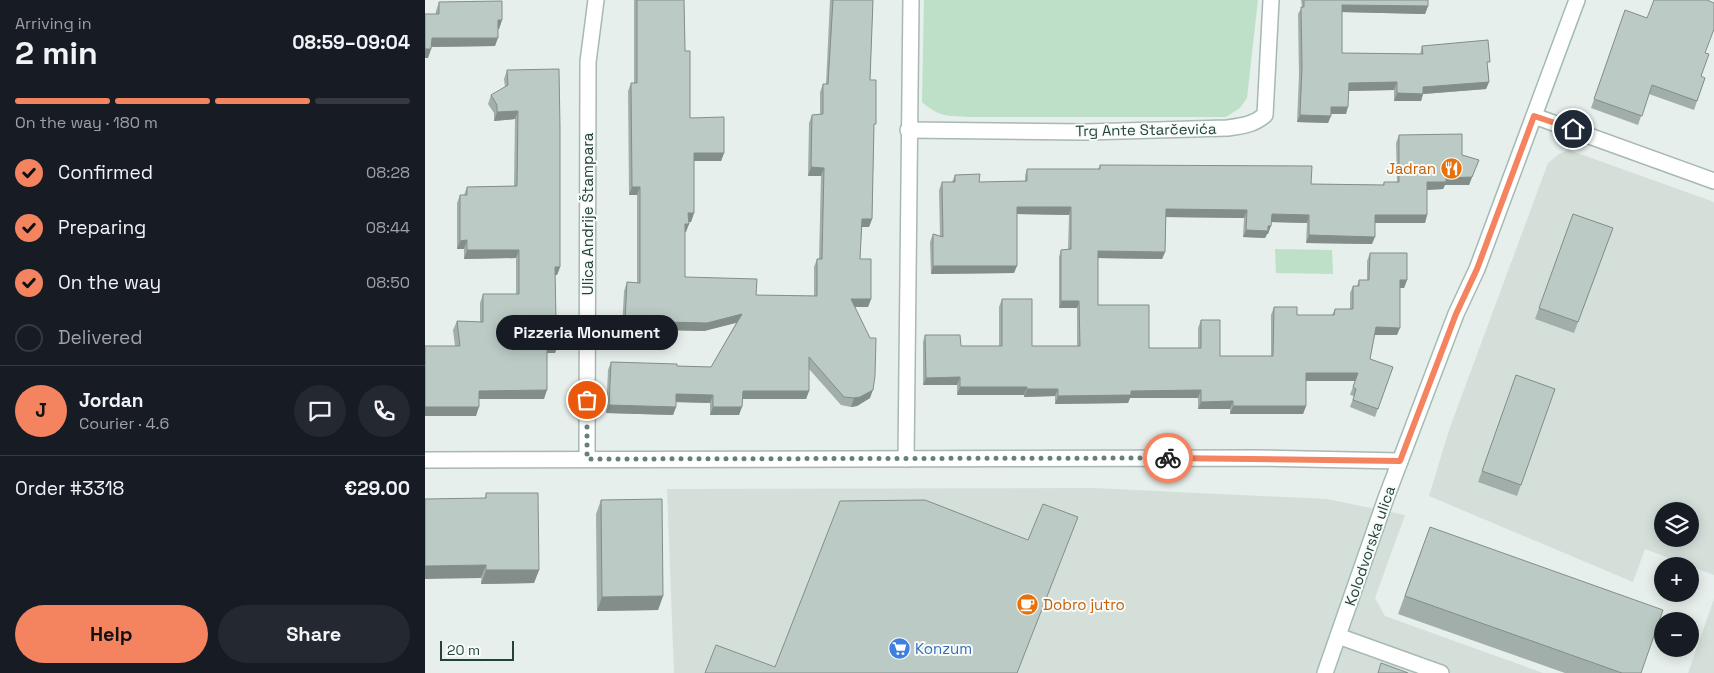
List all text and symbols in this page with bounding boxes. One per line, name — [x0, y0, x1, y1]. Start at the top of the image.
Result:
text: Arriving in — [15, 13, 92, 34]
text: 08:59–09:04 — [292, 30, 410, 55]
text: 2 min — [15, 33, 98, 73]
pin — [1552, 108, 1594, 150]
text: On the way · 180 m — [15, 112, 158, 133]
icon: home — [1559, 115, 1587, 143]
street label: Trg Ante Starčevića — [1075, 119, 1217, 140]
street label: Ulica Andrije Štampara — [578, 132, 597, 295]
restaurant icon: Jadran — [1440, 157, 1464, 181]
icon: check — [15, 159, 43, 187]
place label: Jadran — [1386, 159, 1436, 178]
text: Confirmed — [58, 160, 153, 185]
text: 08:28 — [366, 162, 410, 183]
icon: check — [15, 214, 43, 242]
text: Preparing — [58, 215, 146, 240]
text: 08:44 — [366, 217, 410, 238]
icon: check — [15, 269, 43, 297]
text: On the way — [58, 270, 161, 295]
text: 08:50 — [366, 272, 410, 293]
callout: Pizzeria Monument — [496, 315, 678, 350]
text: Pizzeria Monument — [514, 322, 660, 343]
text: Delivered — [58, 325, 143, 350]
pin — [566, 379, 608, 421]
button: chat — [294, 385, 346, 437]
button: phone — [358, 385, 410, 437]
icon: bag — [573, 386, 601, 414]
text: Jordan — [79, 388, 144, 413]
text: J — [35, 398, 47, 423]
text: Courier · 4.6 — [79, 413, 169, 434]
courier — [1143, 433, 1193, 483]
icon: bike — [1154, 444, 1182, 472]
text: Order #3318 — [15, 476, 124, 501]
text: €29.00 — [344, 476, 410, 501]
street label: Kolodvorska ulica — [1340, 483, 1399, 608]
map controls — [1654, 502, 1699, 657]
button: layers — [1654, 502, 1699, 547]
button: + — [1654, 557, 1699, 602]
cafe icon: Dobro jutro — [1015, 593, 1039, 617]
place label: Dobro jutro — [1043, 595, 1125, 614]
button: Help — [15, 605, 208, 663]
button: Share — [218, 605, 410, 663]
button: − — [1654, 612, 1699, 657]
supermarket icon: Konzum — [887, 637, 911, 661]
scale bar — [440, 638, 514, 661]
place label: Konzum — [915, 639, 972, 658]
text: 20 m — [447, 641, 480, 659]

